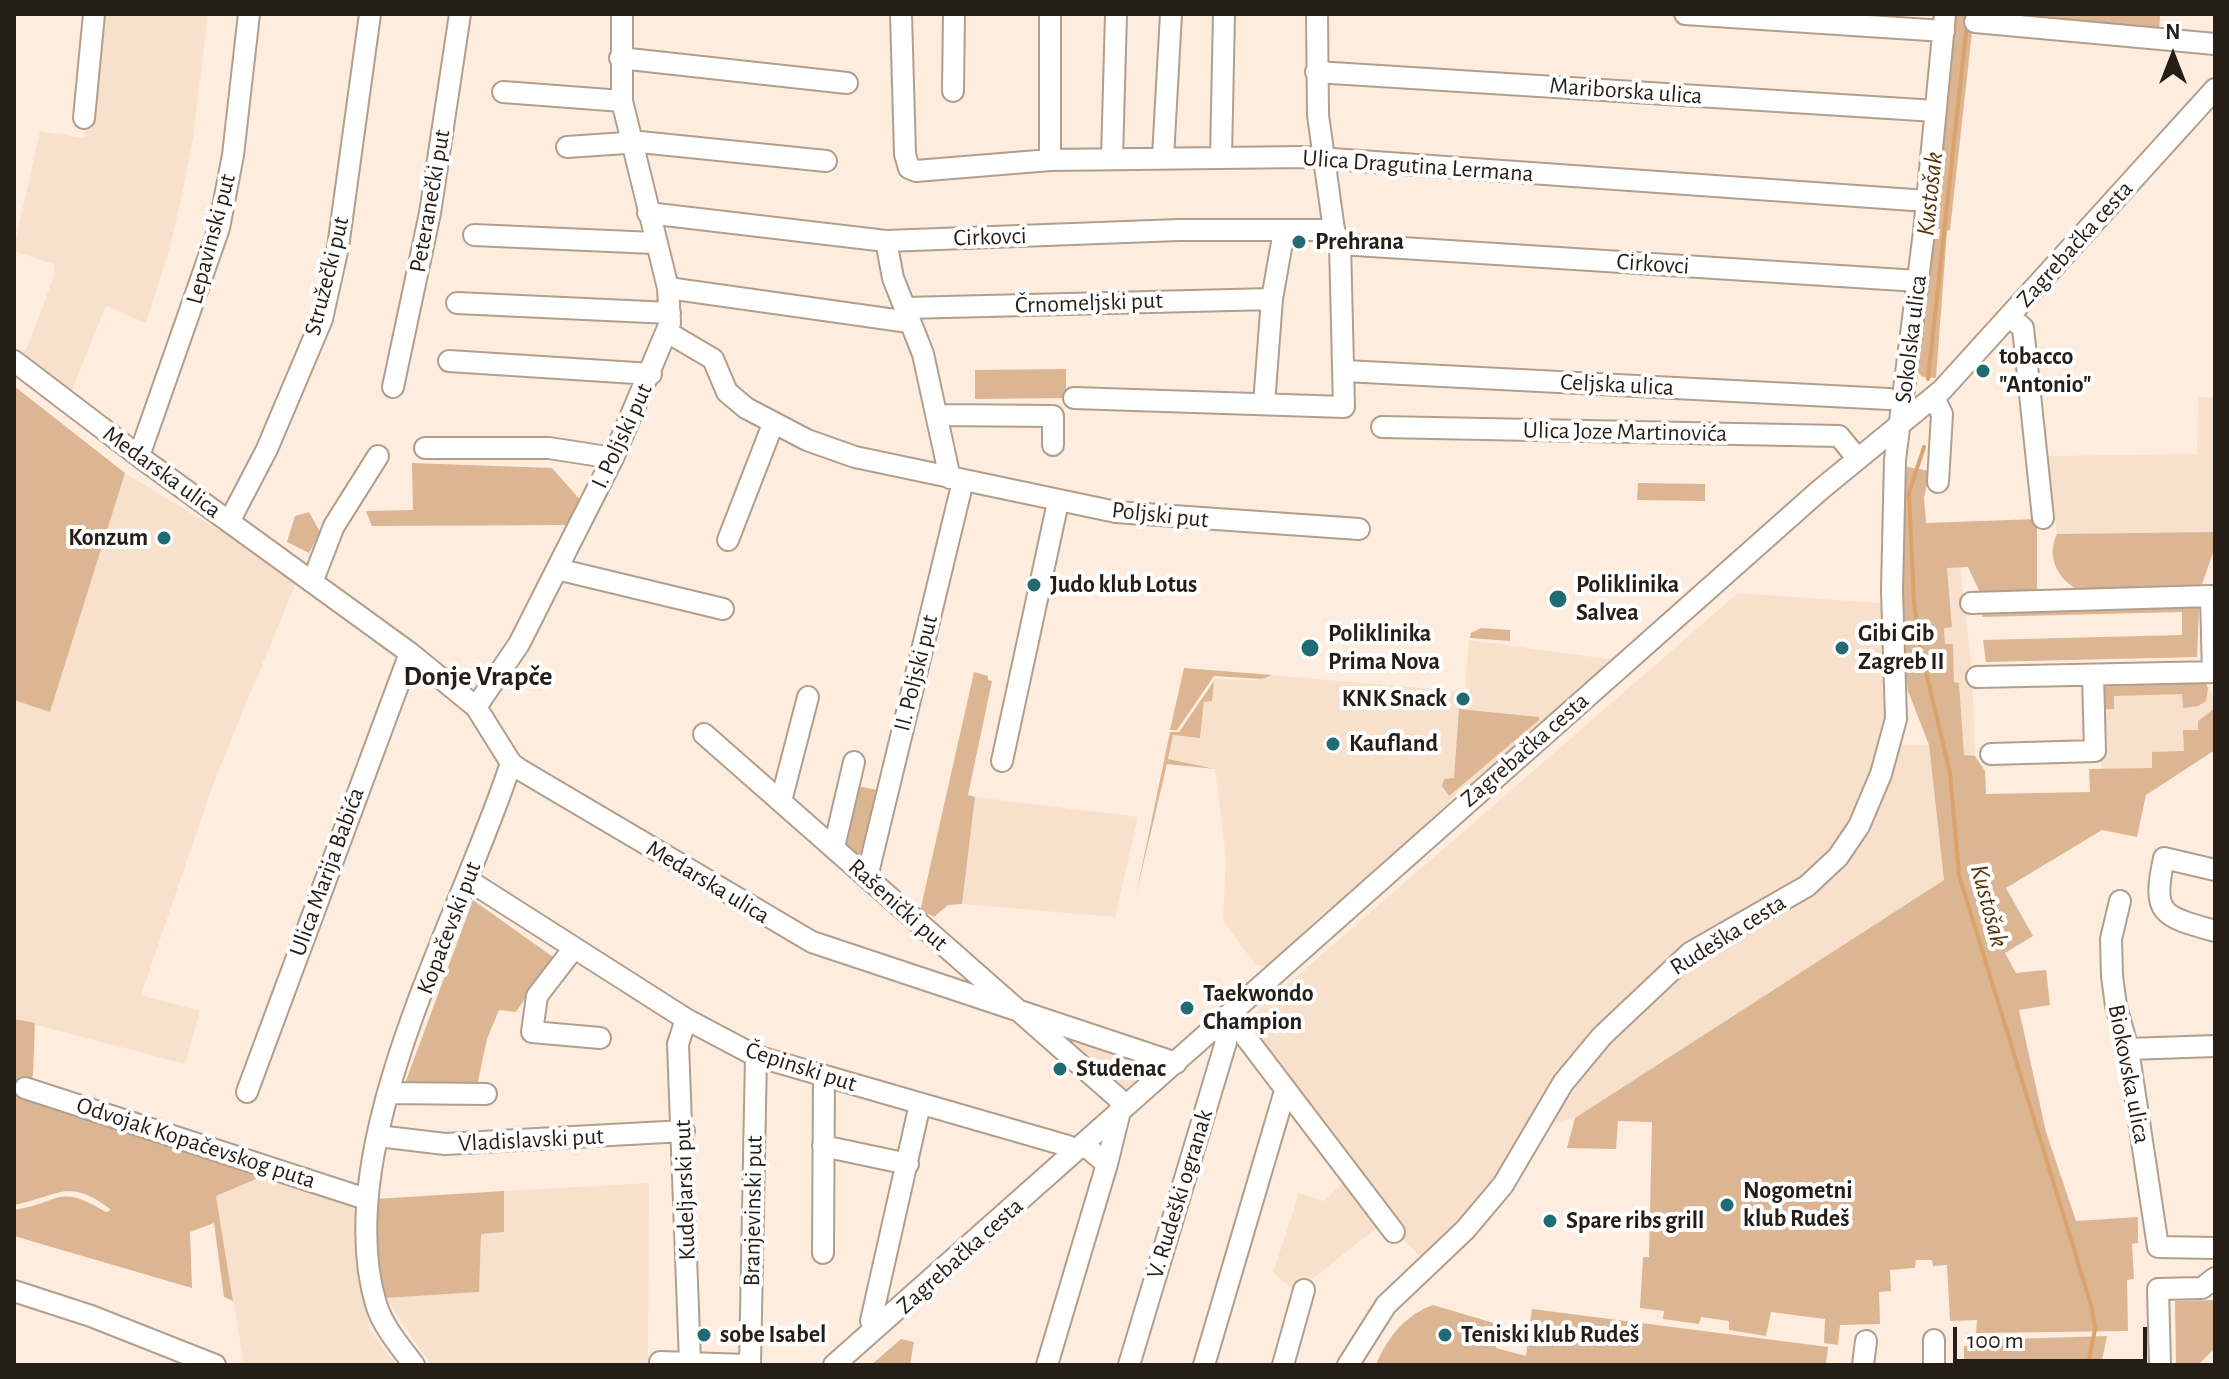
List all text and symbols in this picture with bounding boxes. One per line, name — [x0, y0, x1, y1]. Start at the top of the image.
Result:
north arrow — [2133, 16, 2213, 96]
text: N — [2165, 21, 2181, 43]
street label: Mariborska ulica — [1549, 71, 1703, 111]
street label: Peteranečki put — [403, 127, 457, 275]
street label: Ulica Dragutina Lermana — [1301, 144, 1535, 188]
water label: Kustošak — [1910, 150, 1950, 238]
street label: Lepavinski put — [180, 171, 242, 307]
street label: Zagrebačka cesta — [2011, 175, 2139, 313]
street label: Stružečki put — [298, 213, 356, 339]
street label: Cirkovci — [953, 221, 1027, 253]
place label: Prehrana — [1315, 228, 1404, 256]
marker: Prehrana — [1290, 233, 1308, 251]
street label: Cirkovci — [1616, 247, 1690, 281]
street label: Sokolska ulica — [1889, 273, 1933, 405]
street label: Črnomeljski put — [1015, 286, 1163, 320]
place label: tobacco "Antonio" — [1999, 343, 2091, 399]
marker: tobacco "Antonio" — [1974, 362, 1992, 380]
street label: Celjska ulica — [1559, 368, 1675, 402]
street label: I. Poljski put — [585, 379, 659, 493]
street label: Ulica Joze Martinovića — [1523, 416, 1727, 448]
street label: Medarska ulica — [97, 419, 227, 525]
street label: Poljski put — [1110, 496, 1210, 534]
place label: Konzum — [68, 524, 148, 552]
marker: Konzum — [155, 529, 173, 547]
place label: Judo klub Lotus — [1050, 571, 1197, 599]
place label: Poliklinika Salvea — [1576, 571, 1679, 627]
marker: Judo klub Lotus — [1025, 576, 1043, 594]
marker: Poliklinika Salvea — [1547, 588, 1569, 610]
street label: II. Poljski put — [888, 612, 944, 734]
place label: Poliklinika Prima Nova — [1328, 620, 1440, 676]
place label: Gibi Gib Zagreb II — [1858, 620, 1945, 676]
marker: Poliklinika Prima Nova — [1299, 637, 1321, 659]
marker: Gibi Gib Zagreb II — [1833, 639, 1851, 657]
district label: Donje Vrapče — [404, 660, 552, 694]
place label: KNK Snack — [1342, 685, 1447, 713]
street label: Zagrebačka cesta — [1455, 687, 1595, 813]
marker: KNK Snack — [1454, 690, 1472, 708]
place label: Kaufland — [1349, 730, 1438, 758]
marker: Kaufland — [1324, 735, 1342, 753]
street label: Ulica Marija Babića — [283, 784, 371, 960]
street label: Medarska ulica — [641, 834, 775, 930]
street label: Rašenički put — [842, 853, 954, 957]
street label: Kopačevski put — [411, 858, 487, 998]
water label: Kustošak — [1963, 861, 2015, 951]
street label: Rudeška cesta — [1665, 888, 1791, 982]
place label: Taekwondo Champion — [1203, 980, 1314, 1036]
marker: Taekwondo Champion — [1178, 999, 1196, 1017]
street label: Biokovska ulica — [2101, 1002, 2157, 1146]
street label: Čepinski put — [742, 1036, 860, 1098]
place label: Studenac — [1076, 1055, 1166, 1083]
marker: Studenac — [1051, 1060, 1069, 1078]
street label: Odvojak Kopačevskog puta — [73, 1091, 319, 1195]
street label: V. Rudeški ogranak — [1141, 1106, 1219, 1282]
street label: Kudeljarski put — [668, 1119, 702, 1261]
street label: Vladislavski put — [457, 1122, 605, 1158]
street label: Branjevinski put — [737, 1135, 769, 1287]
place label: Nogometni klub Rudeš — [1743, 1177, 1852, 1233]
street label: Zagrebačka cesta — [891, 1192, 1029, 1320]
marker: Nogometni klub Rudeš — [1718, 1196, 1736, 1214]
place label: Spare ribs grill — [1566, 1207, 1704, 1235]
marker: Spare ribs grill — [1541, 1212, 1559, 1230]
scale bar — [1957, 1311, 2151, 1361]
place label: sobe Isabel — [720, 1321, 826, 1349]
place label: Teniski klub Rudeš — [1461, 1321, 1639, 1349]
marker: sobe Isabel — [695, 1326, 713, 1344]
marker: Teniski klub Rudeš — [1436, 1326, 1454, 1344]
text: 100 m — [1967, 1329, 2024, 1353]

